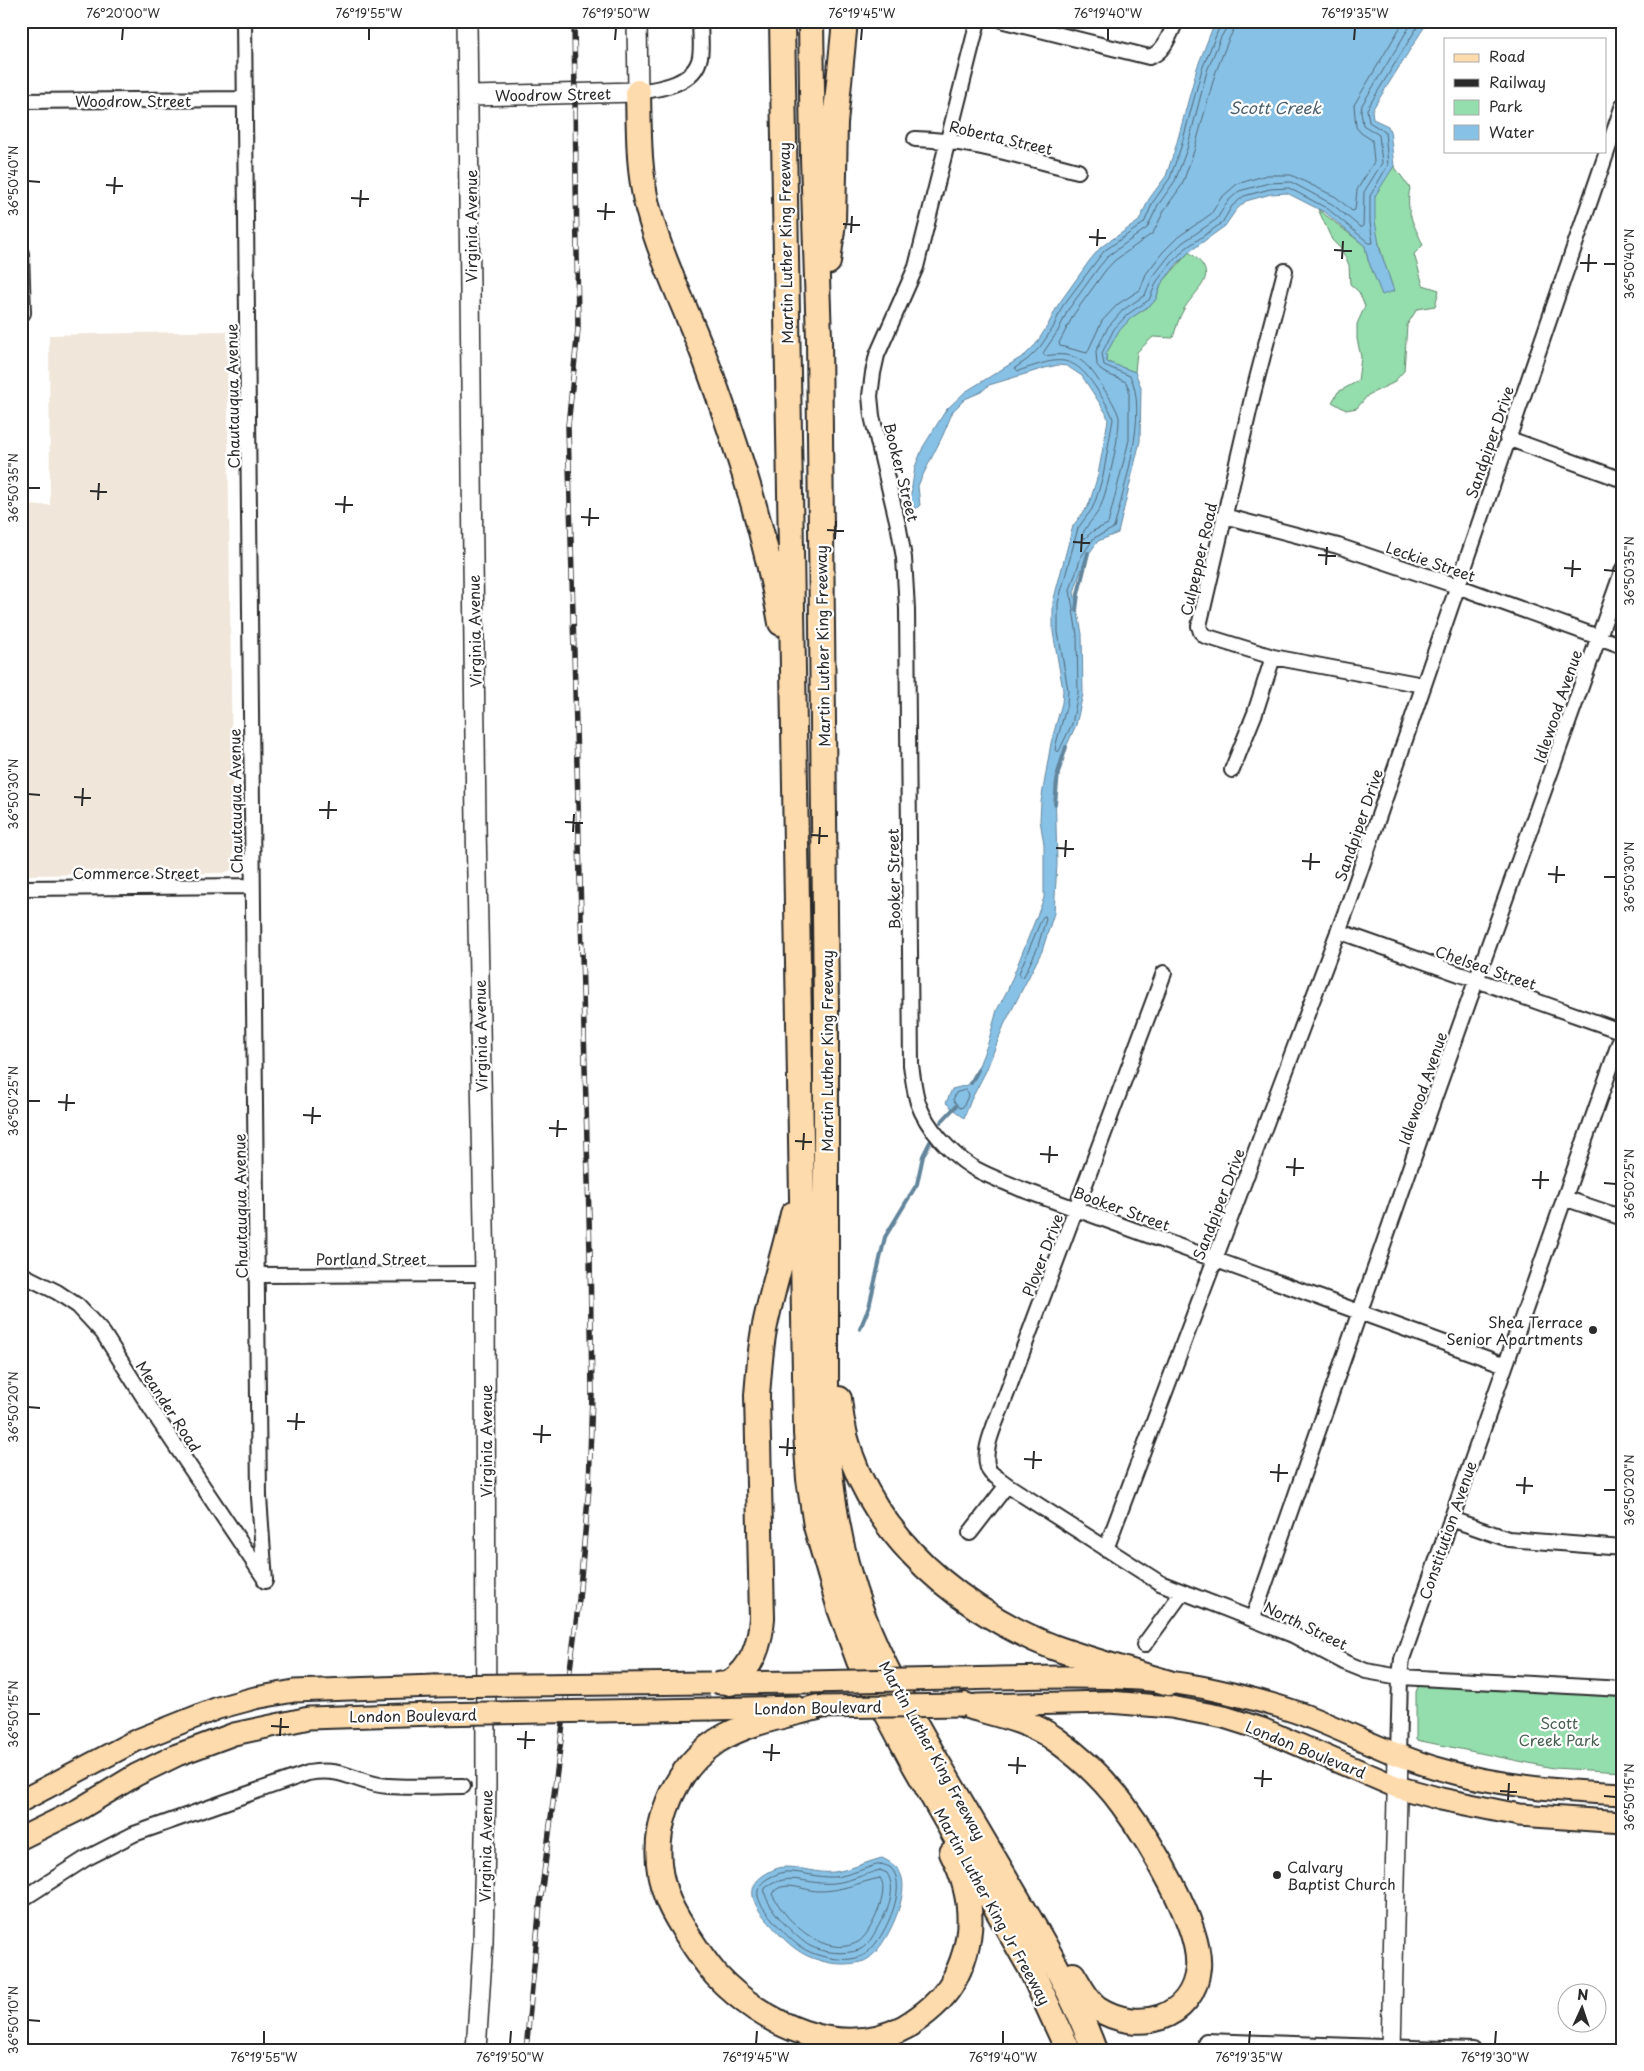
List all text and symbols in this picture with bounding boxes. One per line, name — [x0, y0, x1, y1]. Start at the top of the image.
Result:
text: 76°20'00"W — [86, 4, 160, 22]
text: 76°19'55"W — [336, 4, 403, 22]
text: 76°19'50"W — [582, 4, 651, 22]
text: 76°19'45"W — [829, 4, 896, 22]
text: 76°19'40"W — [1074, 4, 1143, 22]
text: 76°19'35"W — [1321, 4, 1389, 22]
legend — [1444, 38, 1606, 152]
text: Road — [1489, 44, 1525, 67]
text: Railway — [1489, 70, 1546, 93]
street label: Woodrow Street — [495, 81, 611, 107]
street label: Woodrow Street — [75, 89, 191, 112]
text: Park — [1489, 94, 1523, 117]
water label: Scott Creek — [1229, 95, 1322, 119]
street label: Roberta Street — [947, 114, 1055, 160]
text: Water — [1489, 120, 1534, 143]
street label: Martin Luther King Freeway — [772, 142, 798, 344]
text: 36°50'40"N — [4, 146, 22, 216]
street label: Virginia Avenue — [459, 170, 482, 282]
text: 36°50'40"N — [1620, 229, 1638, 299]
street label: Chautauqua Avenue — [219, 323, 245, 469]
street label: Sandpiper Drive — [1459, 383, 1519, 501]
street label: Booker Street — [879, 420, 925, 524]
text: 36°50'35"N — [4, 453, 22, 523]
street label: Culpepper Road — [1174, 500, 1222, 618]
street label: Leckie Street — [1383, 535, 1479, 587]
text: 36°50'35"N — [1620, 536, 1638, 606]
street label: Martin Luther King Freeway — [809, 545, 835, 747]
street label: Virginia Avenue — [462, 574, 486, 688]
street label: Idlewood Avenue — [1527, 646, 1587, 766]
street label: Chautauqua Avenue — [222, 728, 248, 874]
text: 36°50'30"N — [4, 759, 22, 829]
street label: Sandpiper Drive — [1328, 766, 1388, 884]
street label: Booker Street — [881, 828, 905, 930]
text: 36°50'30"N — [1620, 842, 1638, 912]
street label: Commerce Street — [73, 861, 199, 884]
street label: Chelsea Street — [1432, 939, 1540, 995]
street label: Martin Luther King Freeway — [815, 950, 838, 1152]
street label: Virginia Avenue — [468, 979, 492, 1093]
street label: Idlewood Avenue — [1392, 1028, 1452, 1148]
text: 36°50'25"N — [4, 1066, 22, 1136]
street label: Chautauqua Avenue — [227, 1133, 253, 1279]
street label: Sandpiper Drive — [1186, 1145, 1250, 1263]
text: 36°50'25"N — [1620, 1149, 1638, 1219]
street label: Booker Street — [1071, 1180, 1173, 1236]
street label: Plover Drive — [1016, 1210, 1068, 1300]
street label: Portland Street — [316, 1247, 426, 1270]
place label: Shea Terrace Senior Apartments — [1446, 1310, 1583, 1350]
marker: Shea Terrace Senior Apartments — [1587, 1324, 1599, 1336]
street label: Meander Road — [131, 1356, 207, 1456]
text: 36°50'20"N — [4, 1371, 22, 1443]
street label: Virginia Avenue — [474, 1385, 497, 1497]
text: 36°50'20"N — [1620, 1454, 1638, 1526]
street label: Constitution Avenue — [1412, 1458, 1482, 1602]
street label: North Street — [1260, 1595, 1352, 1655]
street label: Martin Luther King Freeway — [874, 1656, 992, 1844]
text: 36°50'15"N — [4, 1680, 22, 1748]
street label: London Boulevard — [754, 1694, 882, 1720]
street label: London Boulevard — [349, 1702, 477, 1728]
park label: Scott Creek Park — [1518, 1711, 1600, 1751]
street label: London Boulevard — [1242, 1714, 1370, 1784]
text: 36°50'15"N — [1620, 1763, 1638, 1831]
street label: Virginia Avenue — [473, 1789, 497, 1903]
street label: Martin Luther King Jr Freeway — [929, 1803, 1057, 2009]
place label: Calvary Baptist Church — [1287, 1855, 1396, 1895]
marker: Calvary Baptist Church — [1271, 1869, 1283, 1881]
north arrow — [1556, 1984, 1606, 2034]
text: N — [1577, 1984, 1589, 2005]
text: 36°50'10"N — [4, 1986, 22, 2054]
text: 76°19'55"W — [231, 2048, 298, 2066]
text: 76°19'50"W — [476, 2048, 545, 2066]
text: 76°19'45"W — [723, 2048, 790, 2066]
text: 76°19'40"W — [969, 2048, 1038, 2066]
text: 76°19'35"W — [1215, 2048, 1283, 2066]
text: 76°19'30"W — [1461, 2048, 1530, 2066]

